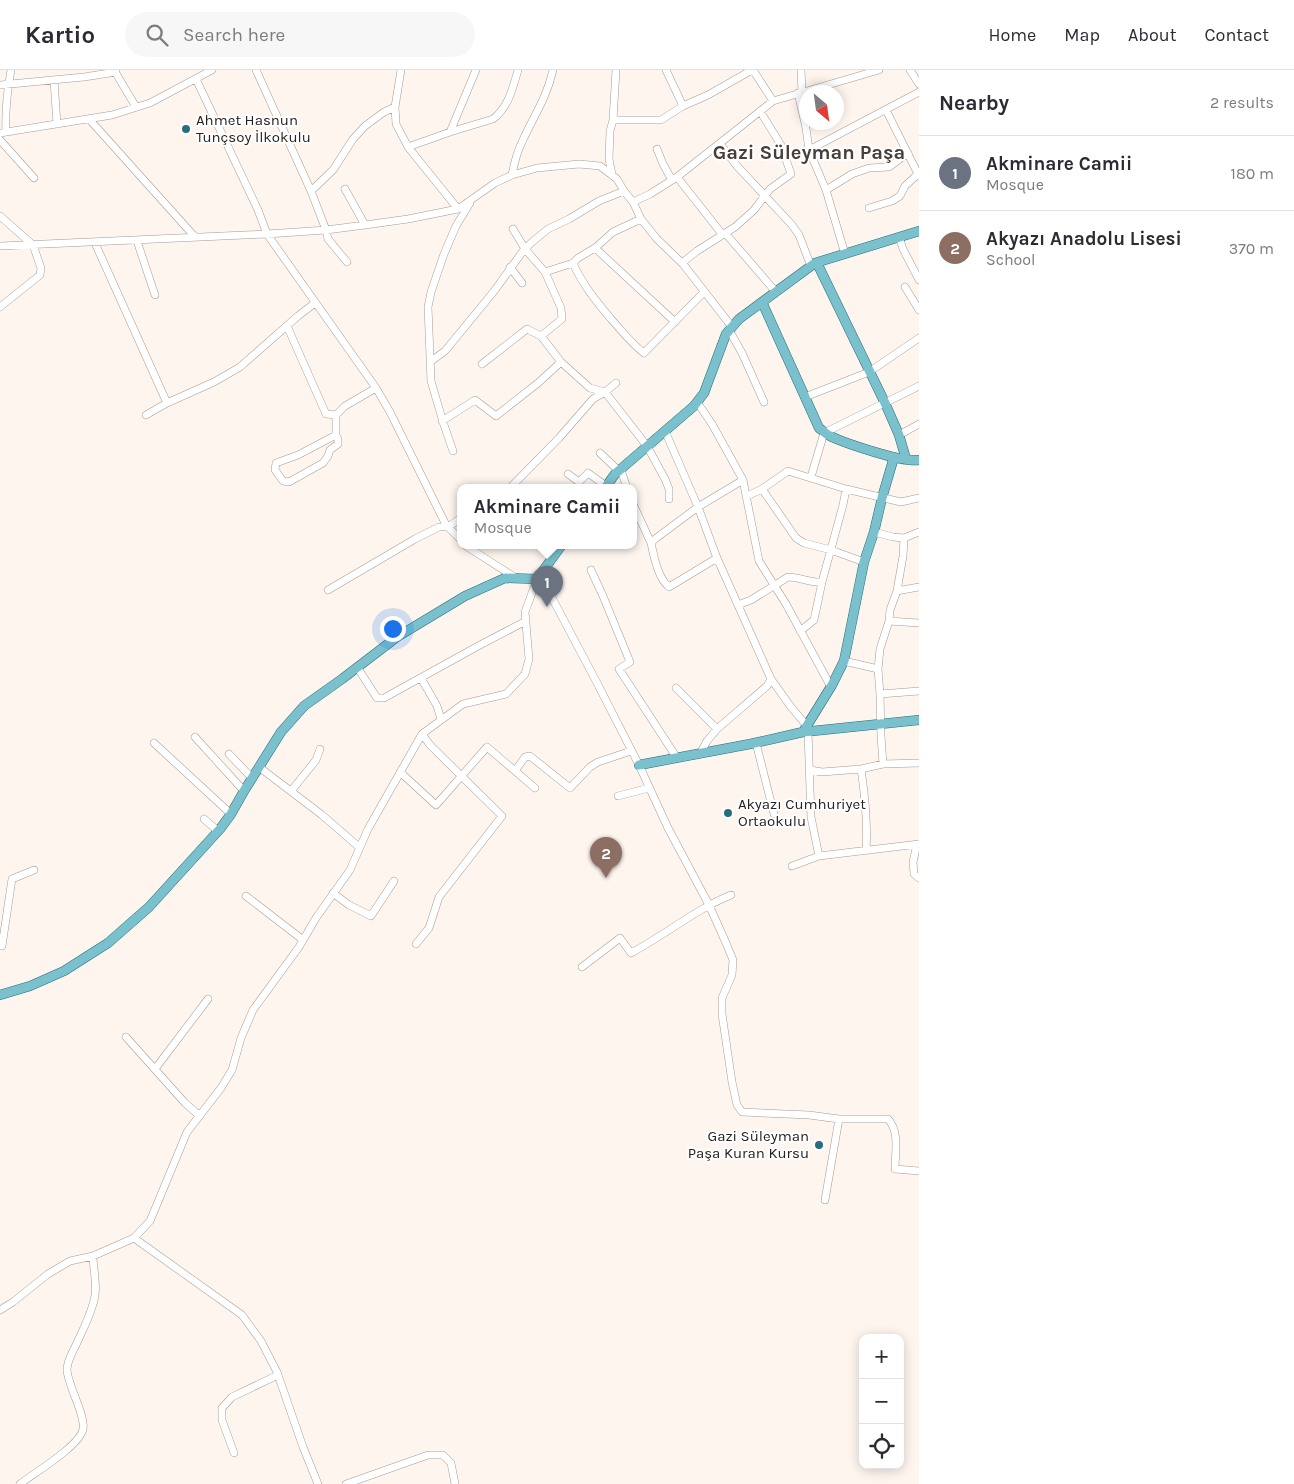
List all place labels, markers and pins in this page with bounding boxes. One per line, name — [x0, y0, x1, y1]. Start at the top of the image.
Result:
place label: Ahmet Hasnun Tunçsoy İlkokulu — [196, 111, 311, 146]
marker: Ahmet Hasnun Tunçsoy İlkokulu — [180, 123, 192, 135]
pin: 1 — [531, 566, 563, 607]
place label: Akyazı Cumhuriyet Ortaokulu — [738, 795, 866, 830]
marker: Akyazı Cumhuriyet Ortaokulu — [722, 807, 734, 819]
pin: 2 — [590, 837, 622, 878]
place label: Gazi Süleyman Paşa Kuran Kursu — [688, 1127, 809, 1162]
marker: Gazi Süleyman Paşa Kuran Kursu — [813, 1139, 825, 1151]

